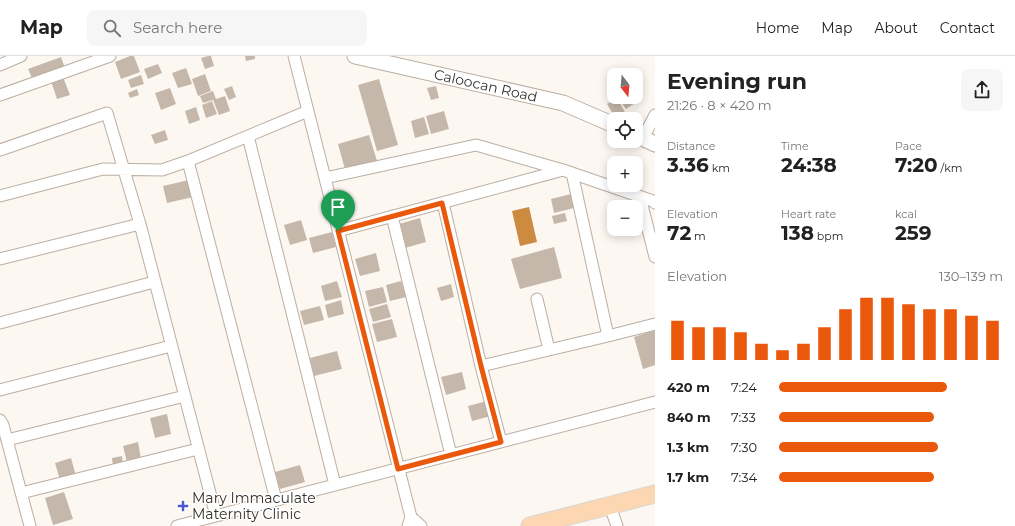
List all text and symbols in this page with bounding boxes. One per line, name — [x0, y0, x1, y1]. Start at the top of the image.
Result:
search box — [87, 10, 367, 46]
text: Map — [20, 16, 63, 39]
icon: search — [101, 17, 123, 39]
text: Search here — [133, 18, 222, 37]
text: Home — [756, 19, 799, 37]
text: Map — [821, 19, 852, 37]
text: About — [874, 19, 918, 37]
text: Contact — [940, 19, 995, 37]
street label: Caloocan Road — [432, 65, 539, 106]
north arrow — [607, 68, 643, 104]
map controls — [607, 68, 643, 236]
text: Evening run — [667, 68, 807, 95]
button: share — [961, 69, 1003, 111]
text: 21:26 · 8 × 420 m — [667, 97, 772, 113]
button: locate — [607, 112, 643, 148]
text: Distance — [667, 139, 715, 153]
text: Time — [781, 139, 809, 153]
text: Pace — [895, 139, 922, 153]
text: 3.36 — [667, 153, 709, 177]
text: 24:38 — [781, 153, 837, 177]
text: 7:20 — [895, 153, 938, 177]
button: + — [607, 156, 643, 192]
text: km — [709, 161, 730, 175]
text: /km — [938, 161, 962, 175]
pin — [321, 190, 355, 231]
icon: arrive — [327, 196, 349, 218]
button: − — [607, 200, 643, 236]
text: Elevation — [667, 207, 718, 221]
text: Heart rate — [781, 207, 836, 221]
text: kcal — [895, 207, 917, 221]
text: 72 — [667, 221, 691, 245]
text: 138 — [781, 221, 814, 245]
text: 259 — [895, 221, 931, 245]
text: m — [691, 229, 706, 243]
text: bpm — [814, 229, 843, 243]
text: Elevation — [667, 268, 727, 284]
text: 130–139 m — [939, 268, 1003, 284]
text: 420 m — [667, 379, 710, 395]
text: 7:24 — [731, 379, 757, 395]
text: 840 m — [667, 409, 711, 425]
text: 7:33 — [731, 409, 756, 425]
text: 1.3 km — [667, 439, 709, 455]
text: 7:30 — [731, 439, 757, 455]
text: 1.7 km — [667, 469, 709, 485]
text: 7:34 — [731, 469, 757, 485]
place label: Mary Immaculate Maternity Clinic — [192, 489, 316, 523]
marker: Mary Immaculate Maternity Clinic — [177, 500, 189, 512]

